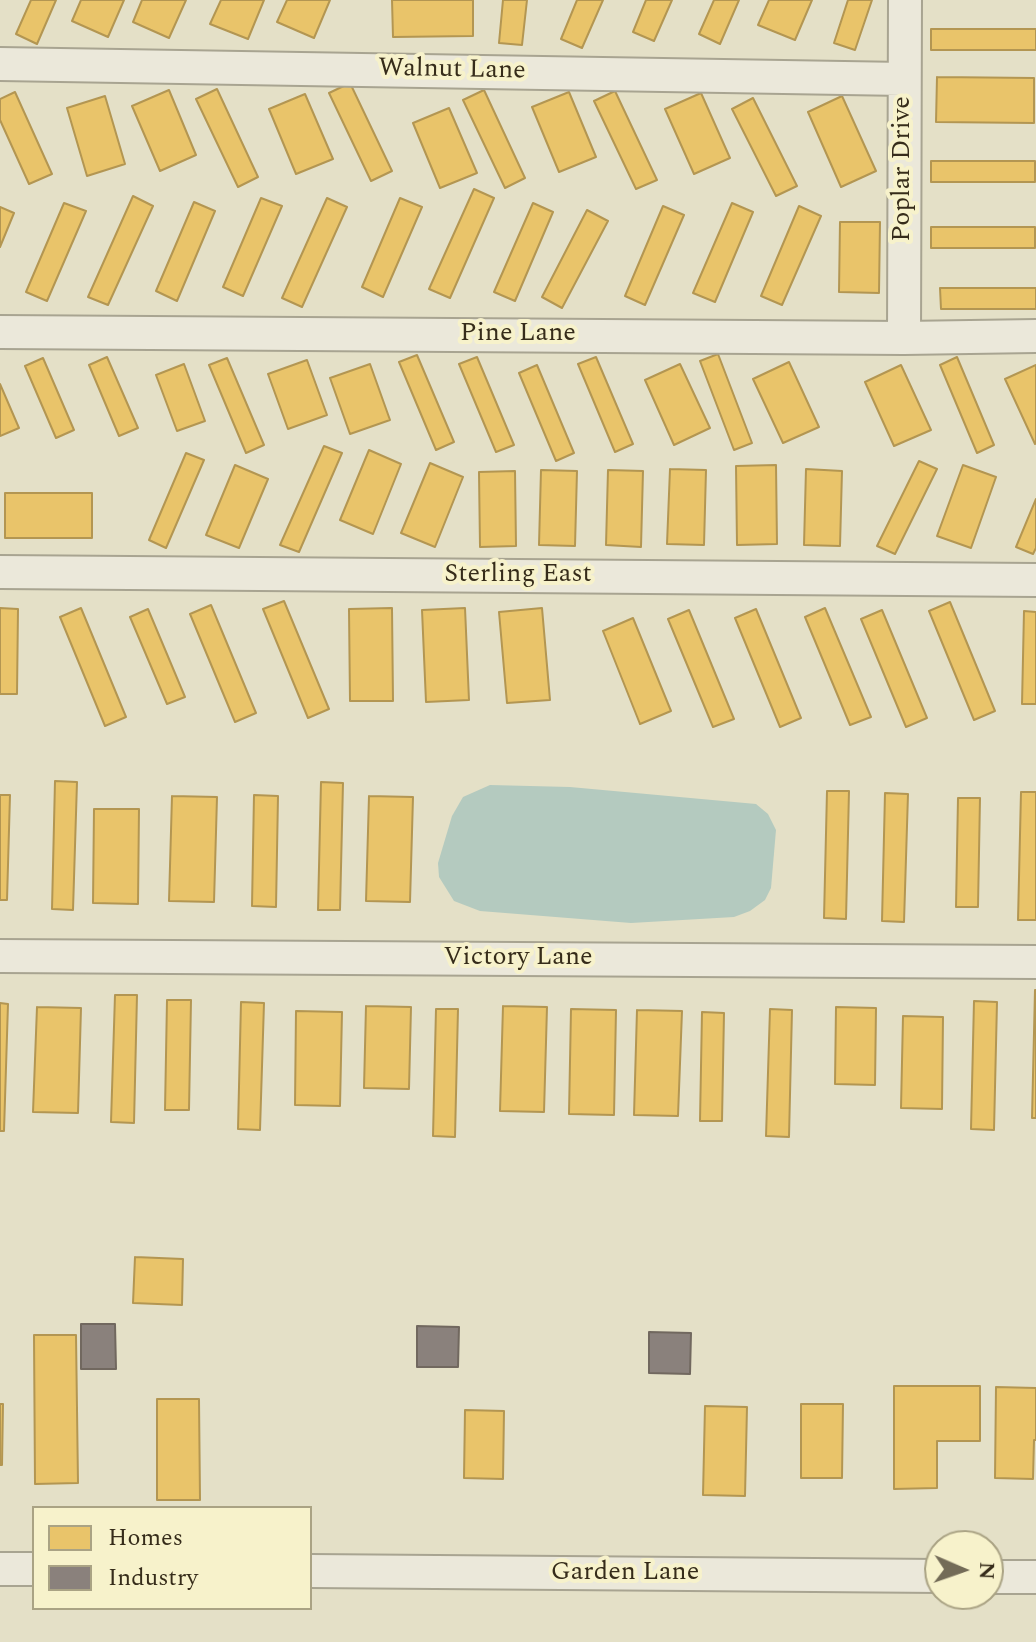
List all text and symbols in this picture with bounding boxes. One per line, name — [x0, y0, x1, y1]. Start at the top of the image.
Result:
street label: Walnut Lane — [378, 54, 526, 88]
street label: Poplar Drive — [888, 96, 920, 242]
street label: Pine Lane — [460, 319, 576, 351]
street label: Sterling East — [444, 560, 592, 592]
street label: Victory Lane — [443, 943, 593, 975]
legend — [32, 1506, 312, 1610]
text: Homes — [108, 1520, 183, 1556]
north arrow — [924, 1530, 1004, 1610]
street label: Garden Lane — [551, 1558, 699, 1590]
text: Industry — [108, 1560, 198, 1596]
text: N — [970, 1561, 1003, 1580]

